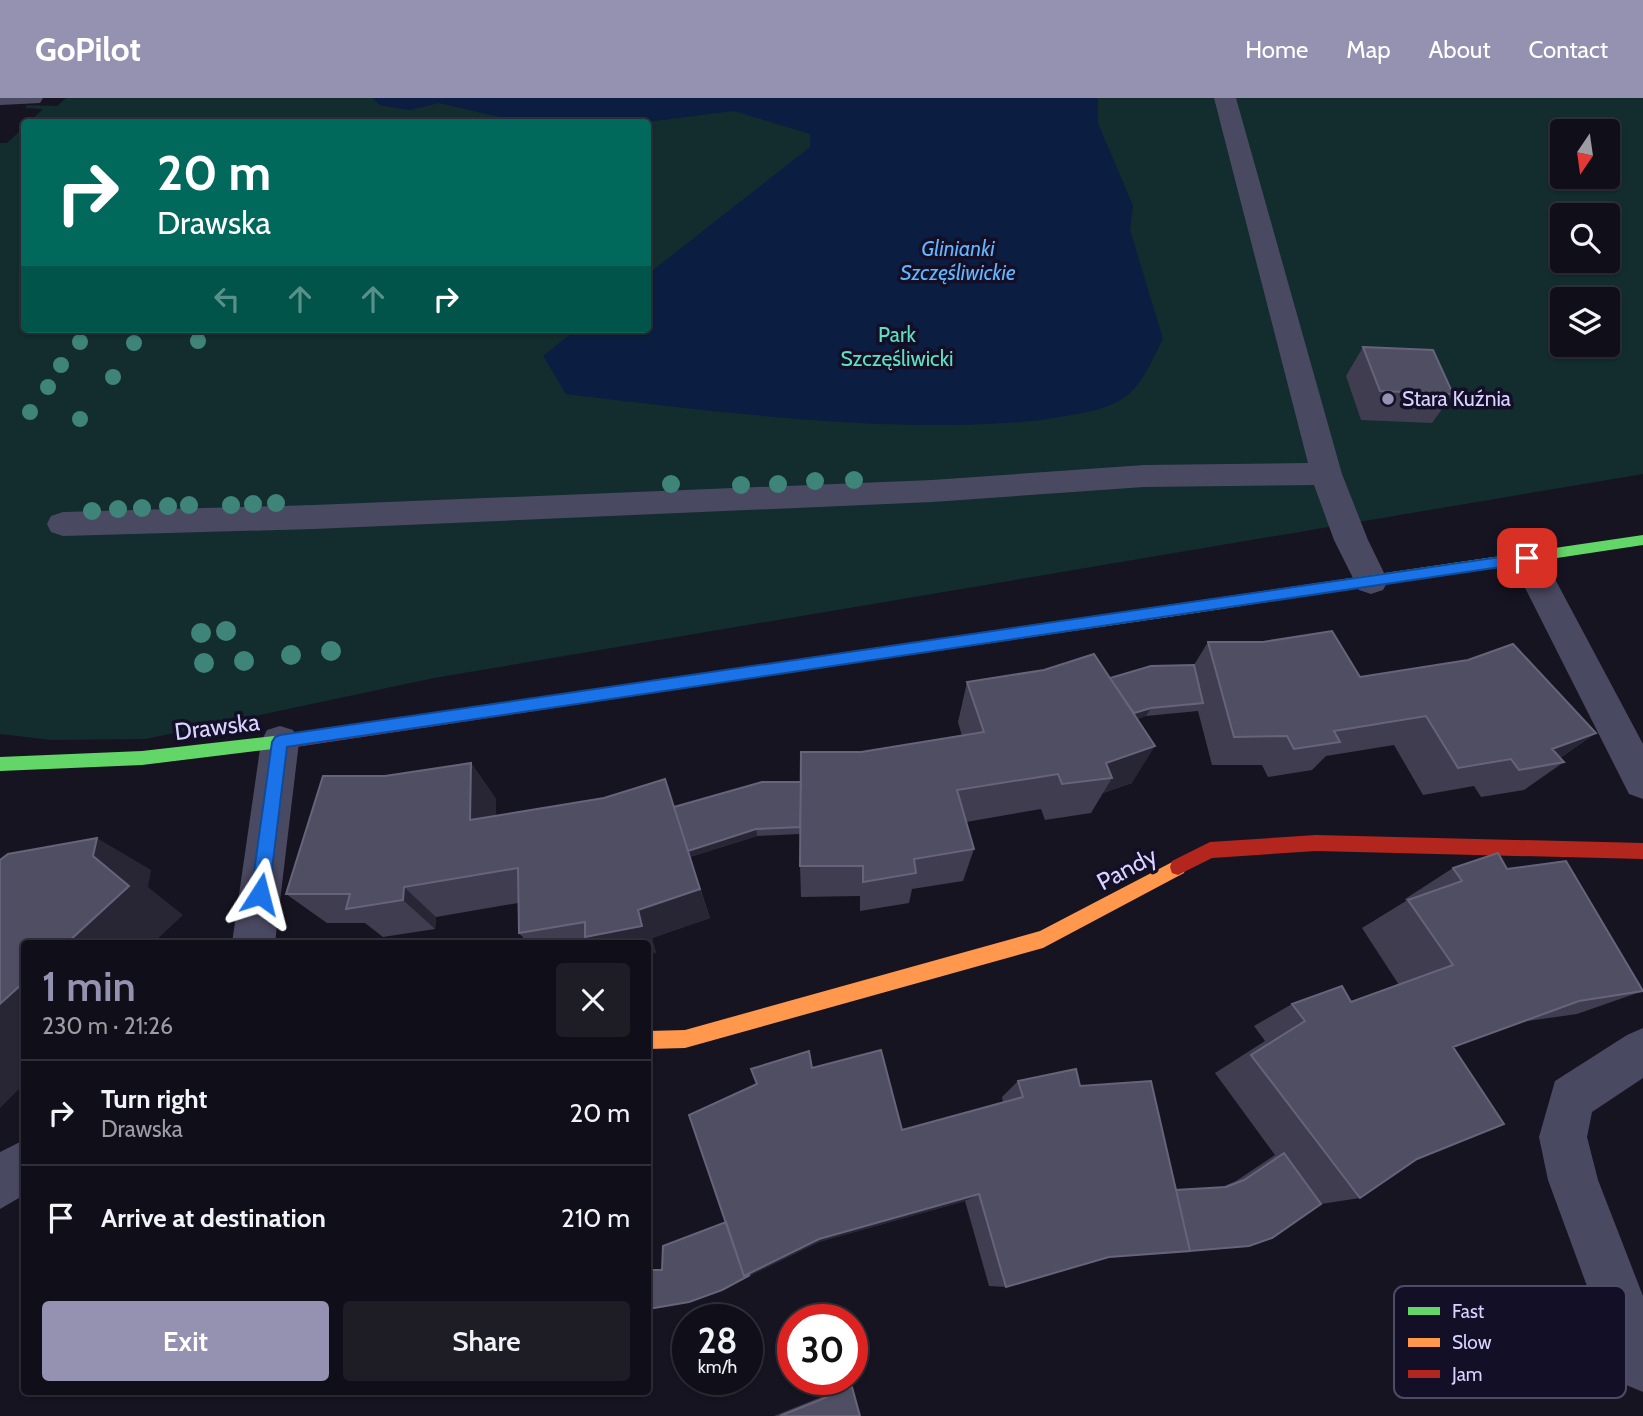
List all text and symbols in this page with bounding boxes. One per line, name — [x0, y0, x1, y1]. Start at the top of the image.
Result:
text: GoPilot — [35, 29, 141, 69]
text: Home — [1245, 35, 1308, 64]
text: Map — [1346, 35, 1391, 64]
text: About — [1429, 35, 1491, 64]
text: Contact — [1529, 35, 1608, 64]
north arrow — [1550, 119, 1620, 189]
map controls — [1550, 119, 1620, 357]
text: 20 m — [157, 143, 271, 202]
icon: right — [42, 147, 133, 238]
text: Drawska — [157, 203, 271, 242]
button: search — [1550, 203, 1620, 273]
water label: Glinianki Szczęśliwickie — [900, 236, 1016, 285]
icon: left — [208, 280, 246, 318]
icon: ahead — [281, 280, 319, 318]
icon: ahead — [354, 280, 392, 318]
icon: right — [427, 280, 465, 318]
button: layers — [1550, 287, 1620, 357]
park label: Park Szczęśliwicki — [840, 322, 954, 371]
place label: Stara Kuźnia — [1402, 386, 1511, 411]
marker: Stara Kuźnia — [1380, 391, 1396, 407]
pin — [1497, 528, 1557, 588]
icon: arrive — [1508, 539, 1546, 577]
street label: Drawska — [173, 707, 262, 746]
street label: Pandy — [1092, 841, 1162, 896]
position arrow — [223, 857, 297, 931]
text: 1 min — [42, 960, 136, 1012]
button: close — [556, 963, 630, 1037]
text: 230 m · 21:26 — [42, 1012, 173, 1040]
text: Turn right — [101, 1083, 207, 1115]
icon: right — [42, 1094, 80, 1132]
text: 20 m — [570, 1097, 630, 1129]
text: Drawska — [101, 1115, 183, 1143]
icon: arrive — [42, 1199, 80, 1237]
text: Arrive at destination — [101, 1202, 326, 1234]
text: 210 m — [561, 1202, 630, 1234]
legend — [1394, 1286, 1626, 1398]
text: Fast — [1452, 1300, 1485, 1323]
button: Exit — [42, 1301, 329, 1381]
button: Share — [343, 1301, 630, 1381]
speed limit sign: 30 — [777, 1304, 868, 1395]
text: 28 — [698, 1319, 737, 1362]
text: Slow — [1452, 1331, 1492, 1354]
text: km/h — [698, 1356, 737, 1378]
text: Jam — [1451, 1363, 1482, 1386]

